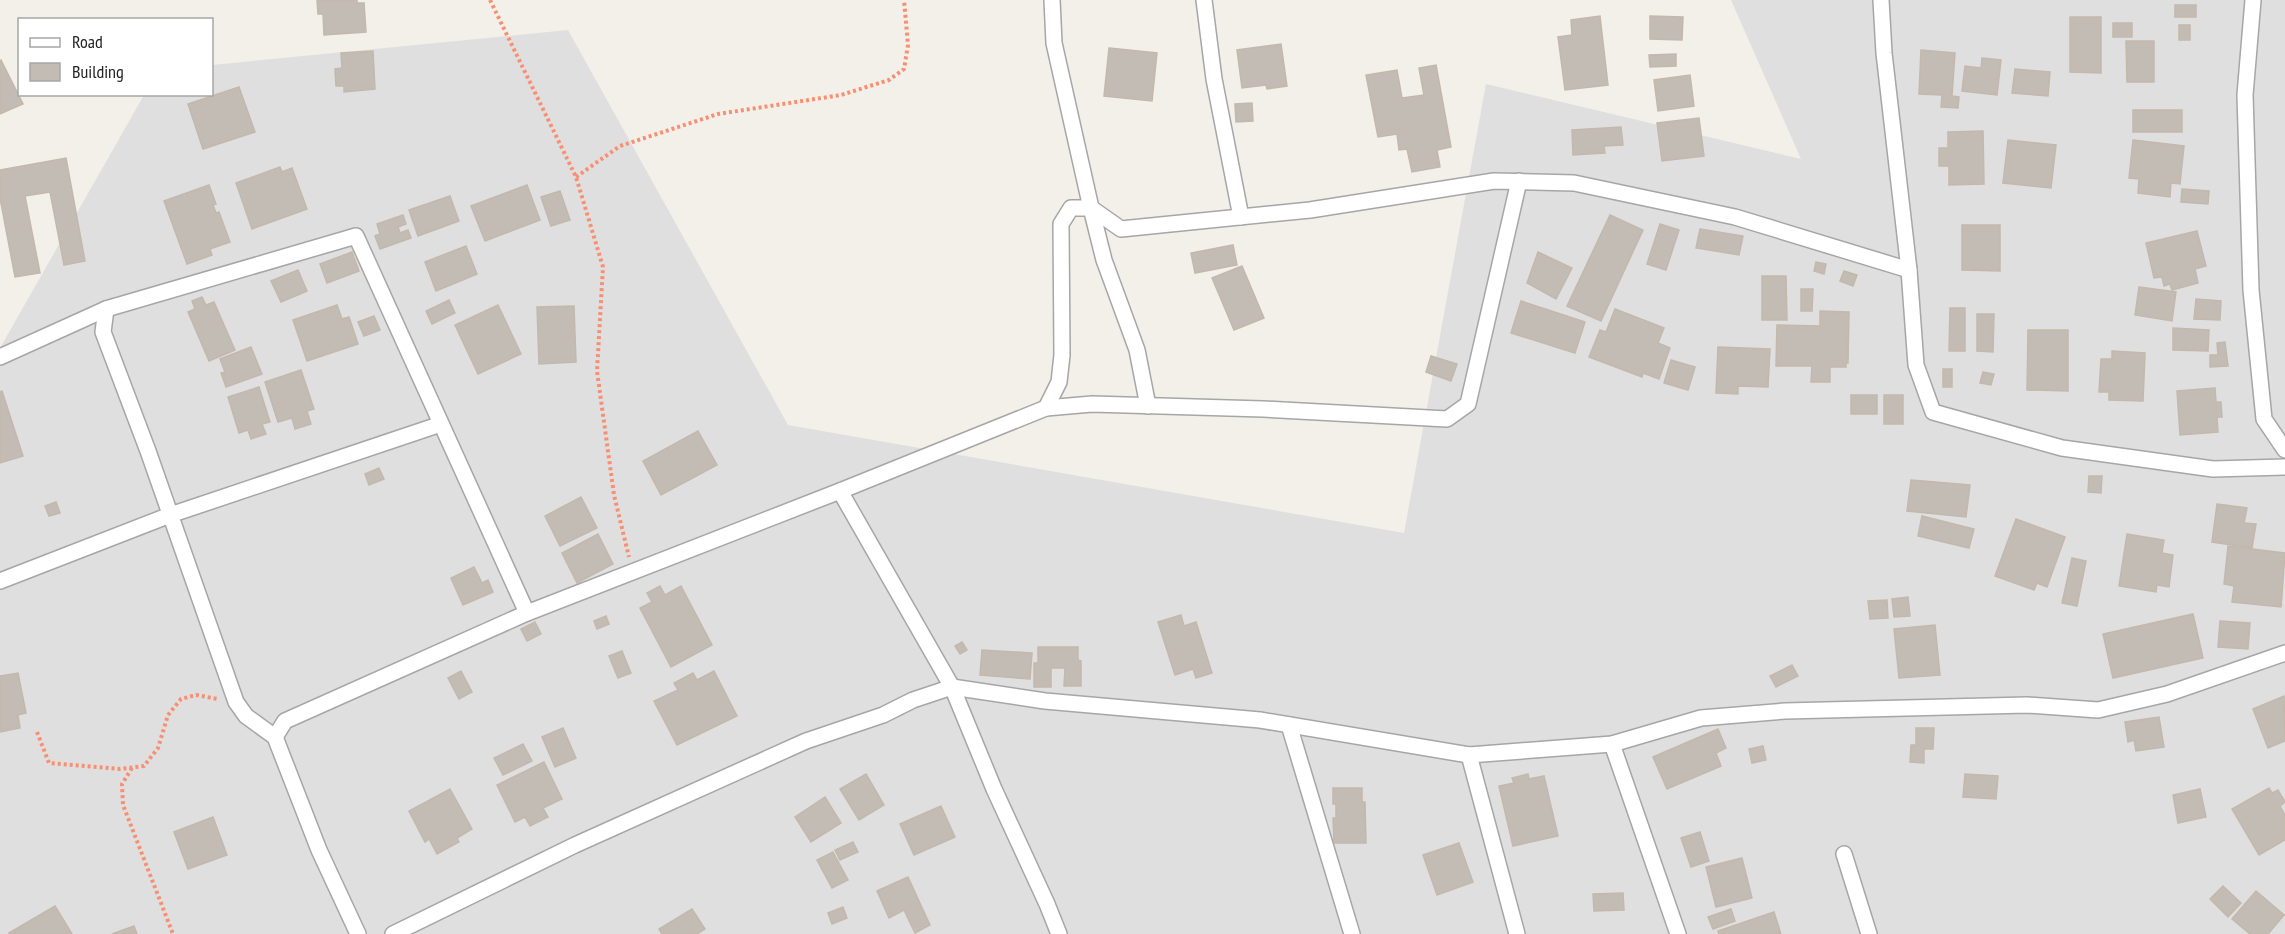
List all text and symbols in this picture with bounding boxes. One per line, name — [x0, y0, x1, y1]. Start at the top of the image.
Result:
legend — [18, 18, 213, 96]
text: Road — [72, 30, 103, 53]
text: Building — [72, 60, 124, 83]

